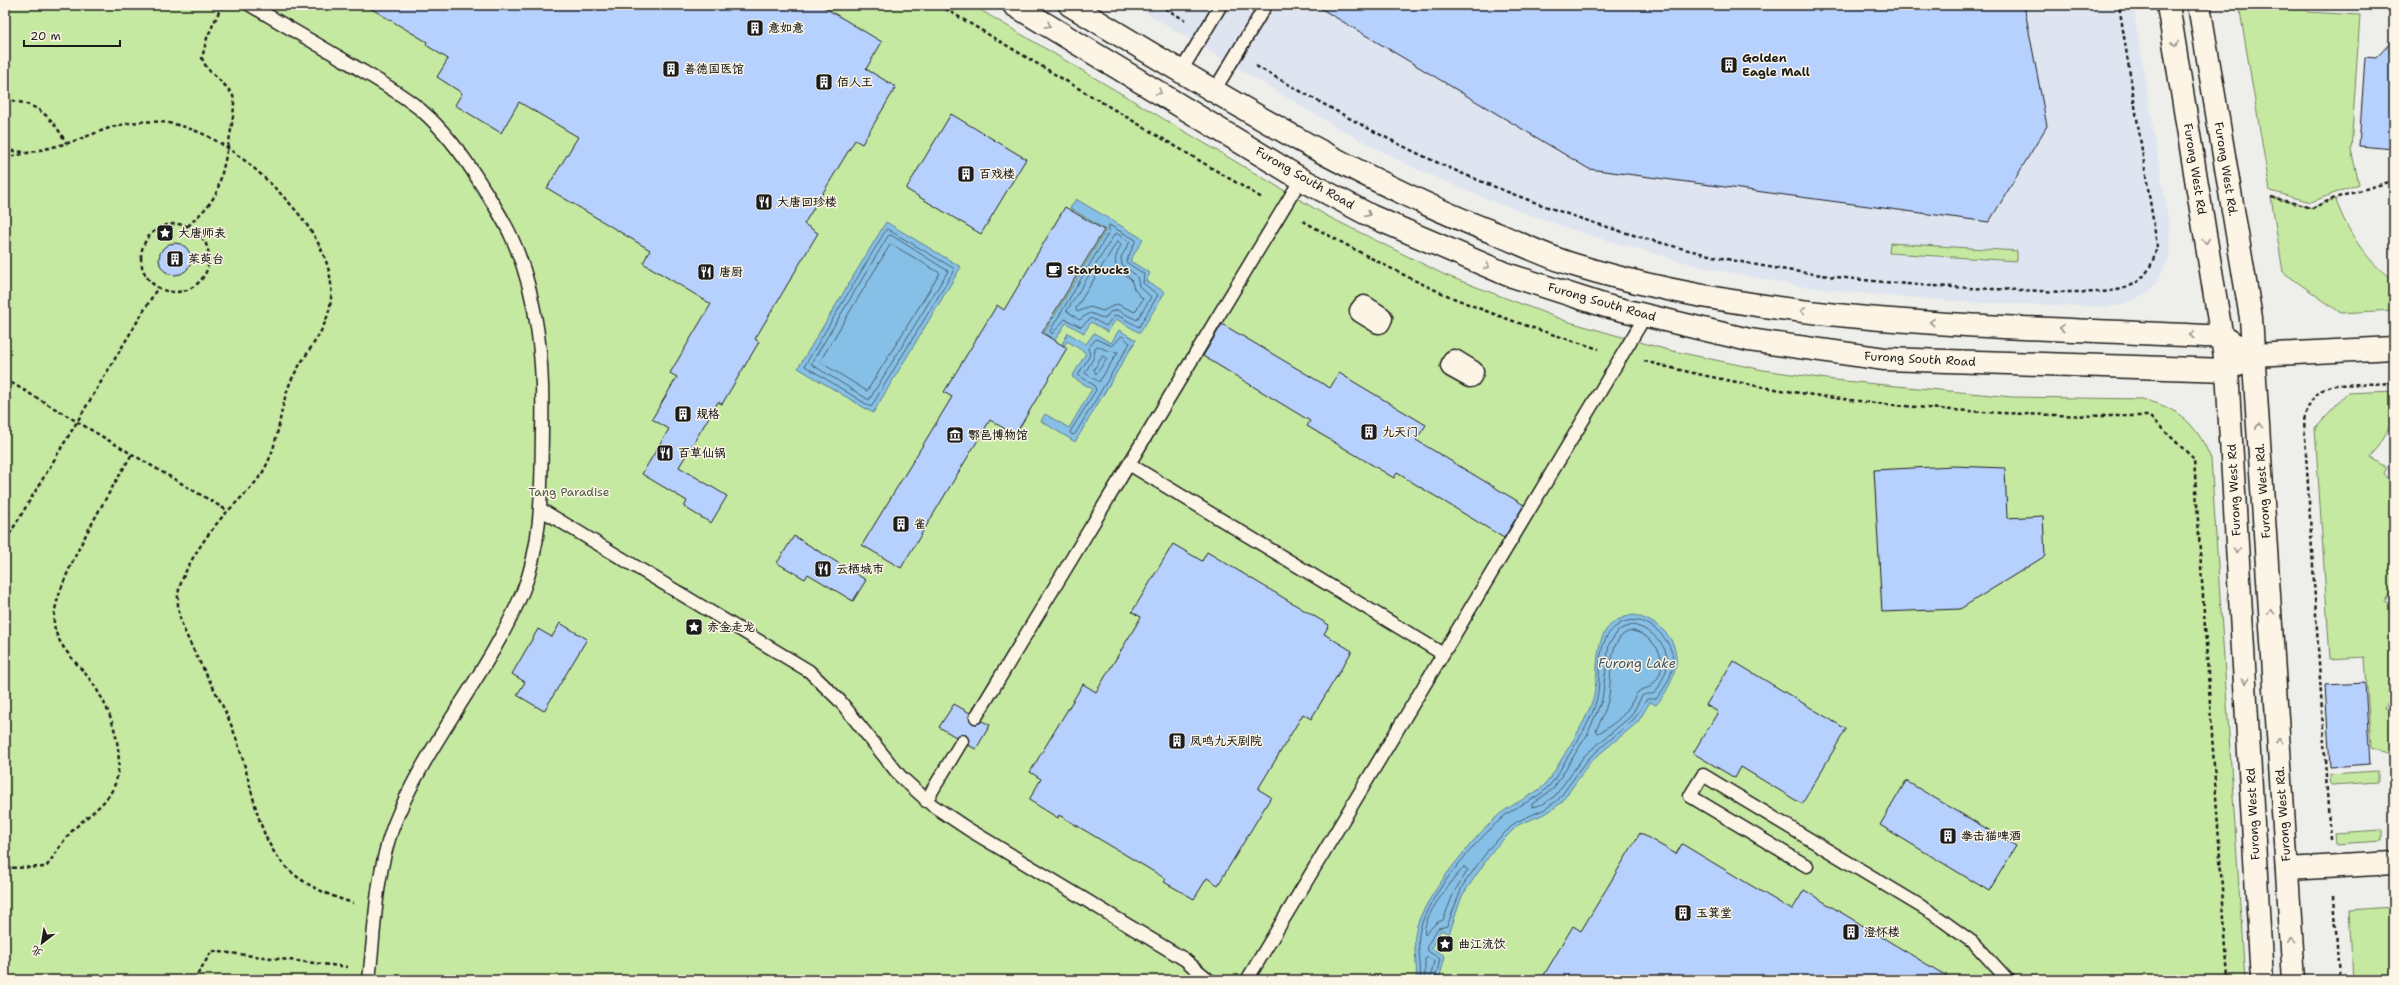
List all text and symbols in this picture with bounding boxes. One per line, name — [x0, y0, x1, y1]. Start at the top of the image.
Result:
building icon: 意如意 — [745, 18, 765, 38]
place label: 意如意 — [768, 20, 804, 36]
one-way arrow — [1044, 20, 1051, 28]
scale bar — [24, 22, 120, 48]
text: 20 m — [30, 28, 61, 44]
one-way arrow — [2170, 40, 2178, 47]
place label: Golden Eagle Mall — [1742, 50, 1810, 80]
building icon: Golden Eagle Mall — [1719, 55, 1739, 75]
building icon: 善德国医馆 — [661, 59, 681, 79]
place label: 善德国医馆 — [684, 61, 744, 77]
building icon: 佰人王 — [814, 72, 834, 92]
place label: 佰人王 — [837, 74, 873, 90]
one-way arrow — [1155, 88, 1162, 95]
street label: Furong West Rd. — [2211, 121, 2241, 217]
street label: Furong West Rd — [2180, 122, 2210, 216]
street label: Furong South Road — [1253, 143, 1358, 213]
building icon: 百戏楼 — [956, 164, 976, 184]
place label: 百戏楼 — [979, 166, 1015, 182]
restaurant icon: 大唐回珍楼 — [754, 192, 774, 212]
place label: 大唐回珍楼 — [777, 194, 837, 210]
one-way arrow — [1364, 209, 1371, 217]
place icon: 大唐师表 — [155, 223, 175, 243]
place label: 大唐师表 — [178, 225, 226, 241]
one-way arrow — [2201, 238, 2210, 244]
building icon: 茱萸台 — [165, 249, 185, 269]
place label: 茱萸台 — [188, 251, 224, 267]
cafe icon: Starbucks — [1044, 260, 1064, 280]
one-way arrow — [1483, 261, 1491, 269]
restaurant icon: 唐厨 — [696, 262, 716, 282]
place label: Starbucks — [1067, 262, 1129, 278]
place label: 唐厨 — [719, 264, 743, 280]
street label: Furong South Road — [1546, 279, 1658, 325]
one-way arrow — [1800, 307, 1806, 316]
one-way arrow — [1929, 318, 1935, 327]
one-way arrow — [2059, 324, 2065, 333]
one-way arrow — [2189, 331, 2195, 340]
street label: Furong South Road — [1864, 348, 1977, 370]
building icon: 规格 — [673, 404, 693, 424]
place label: 规格 — [696, 406, 720, 422]
building icon: 九天门 — [1359, 422, 1379, 442]
one-way arrow — [2254, 423, 2263, 429]
place label: 九天门 — [1382, 424, 1418, 440]
museum icon: 鄠邑博物馆 — [945, 425, 965, 445]
place label: 鄠邑博物馆 — [968, 427, 1028, 443]
restaurant icon: 百草仙锅 — [655, 443, 675, 463]
street label: Furong West Rd — [2224, 443, 2244, 537]
street label: Furong West Rd. — [2252, 443, 2274, 539]
place label: 百草仙锅 — [678, 445, 726, 461]
park label: Tang Paradise — [528, 484, 610, 500]
building icon: 雀 — [891, 514, 911, 534]
place label: 雀 — [914, 516, 926, 532]
one-way arrow — [2233, 548, 2242, 554]
restaurant icon: 云栖城市 — [813, 559, 833, 579]
place label: 云栖城市 — [836, 561, 884, 577]
one-way arrow — [2266, 609, 2275, 615]
place icon: 赤金走龙 — [684, 617, 704, 637]
place label: 赤金走龙 — [707, 619, 755, 635]
water label: Furong Lake — [1598, 655, 1676, 672]
one-way arrow — [2240, 678, 2249, 684]
building icon: 凤鸣九天剧院 — [1167, 731, 1187, 751]
place label: 凤鸣九天剧院 — [1190, 733, 1262, 749]
one-way arrow — [2274, 738, 2283, 744]
street label: Furong West Rd. — [2272, 766, 2294, 862]
street label: Furong West Rd — [2243, 767, 2263, 861]
building icon: 拳击猫啤酒 — [1938, 826, 1958, 846]
place label: 拳击猫啤酒 — [1961, 828, 2021, 844]
building icon: 玉箕堂 — [1673, 903, 1693, 923]
place label: 玉箕堂 — [1696, 905, 1732, 921]
building icon: 澄怀楼 — [1841, 922, 1861, 942]
north arrow — [22, 923, 62, 963]
place label: 澄怀楼 — [1864, 924, 1900, 940]
place icon: 曲江流饮 — [1435, 934, 1455, 954]
place label: 曲江流饮 — [1458, 936, 1506, 952]
one-way arrow — [2287, 938, 2296, 944]
text: 北 — [29, 942, 46, 960]

